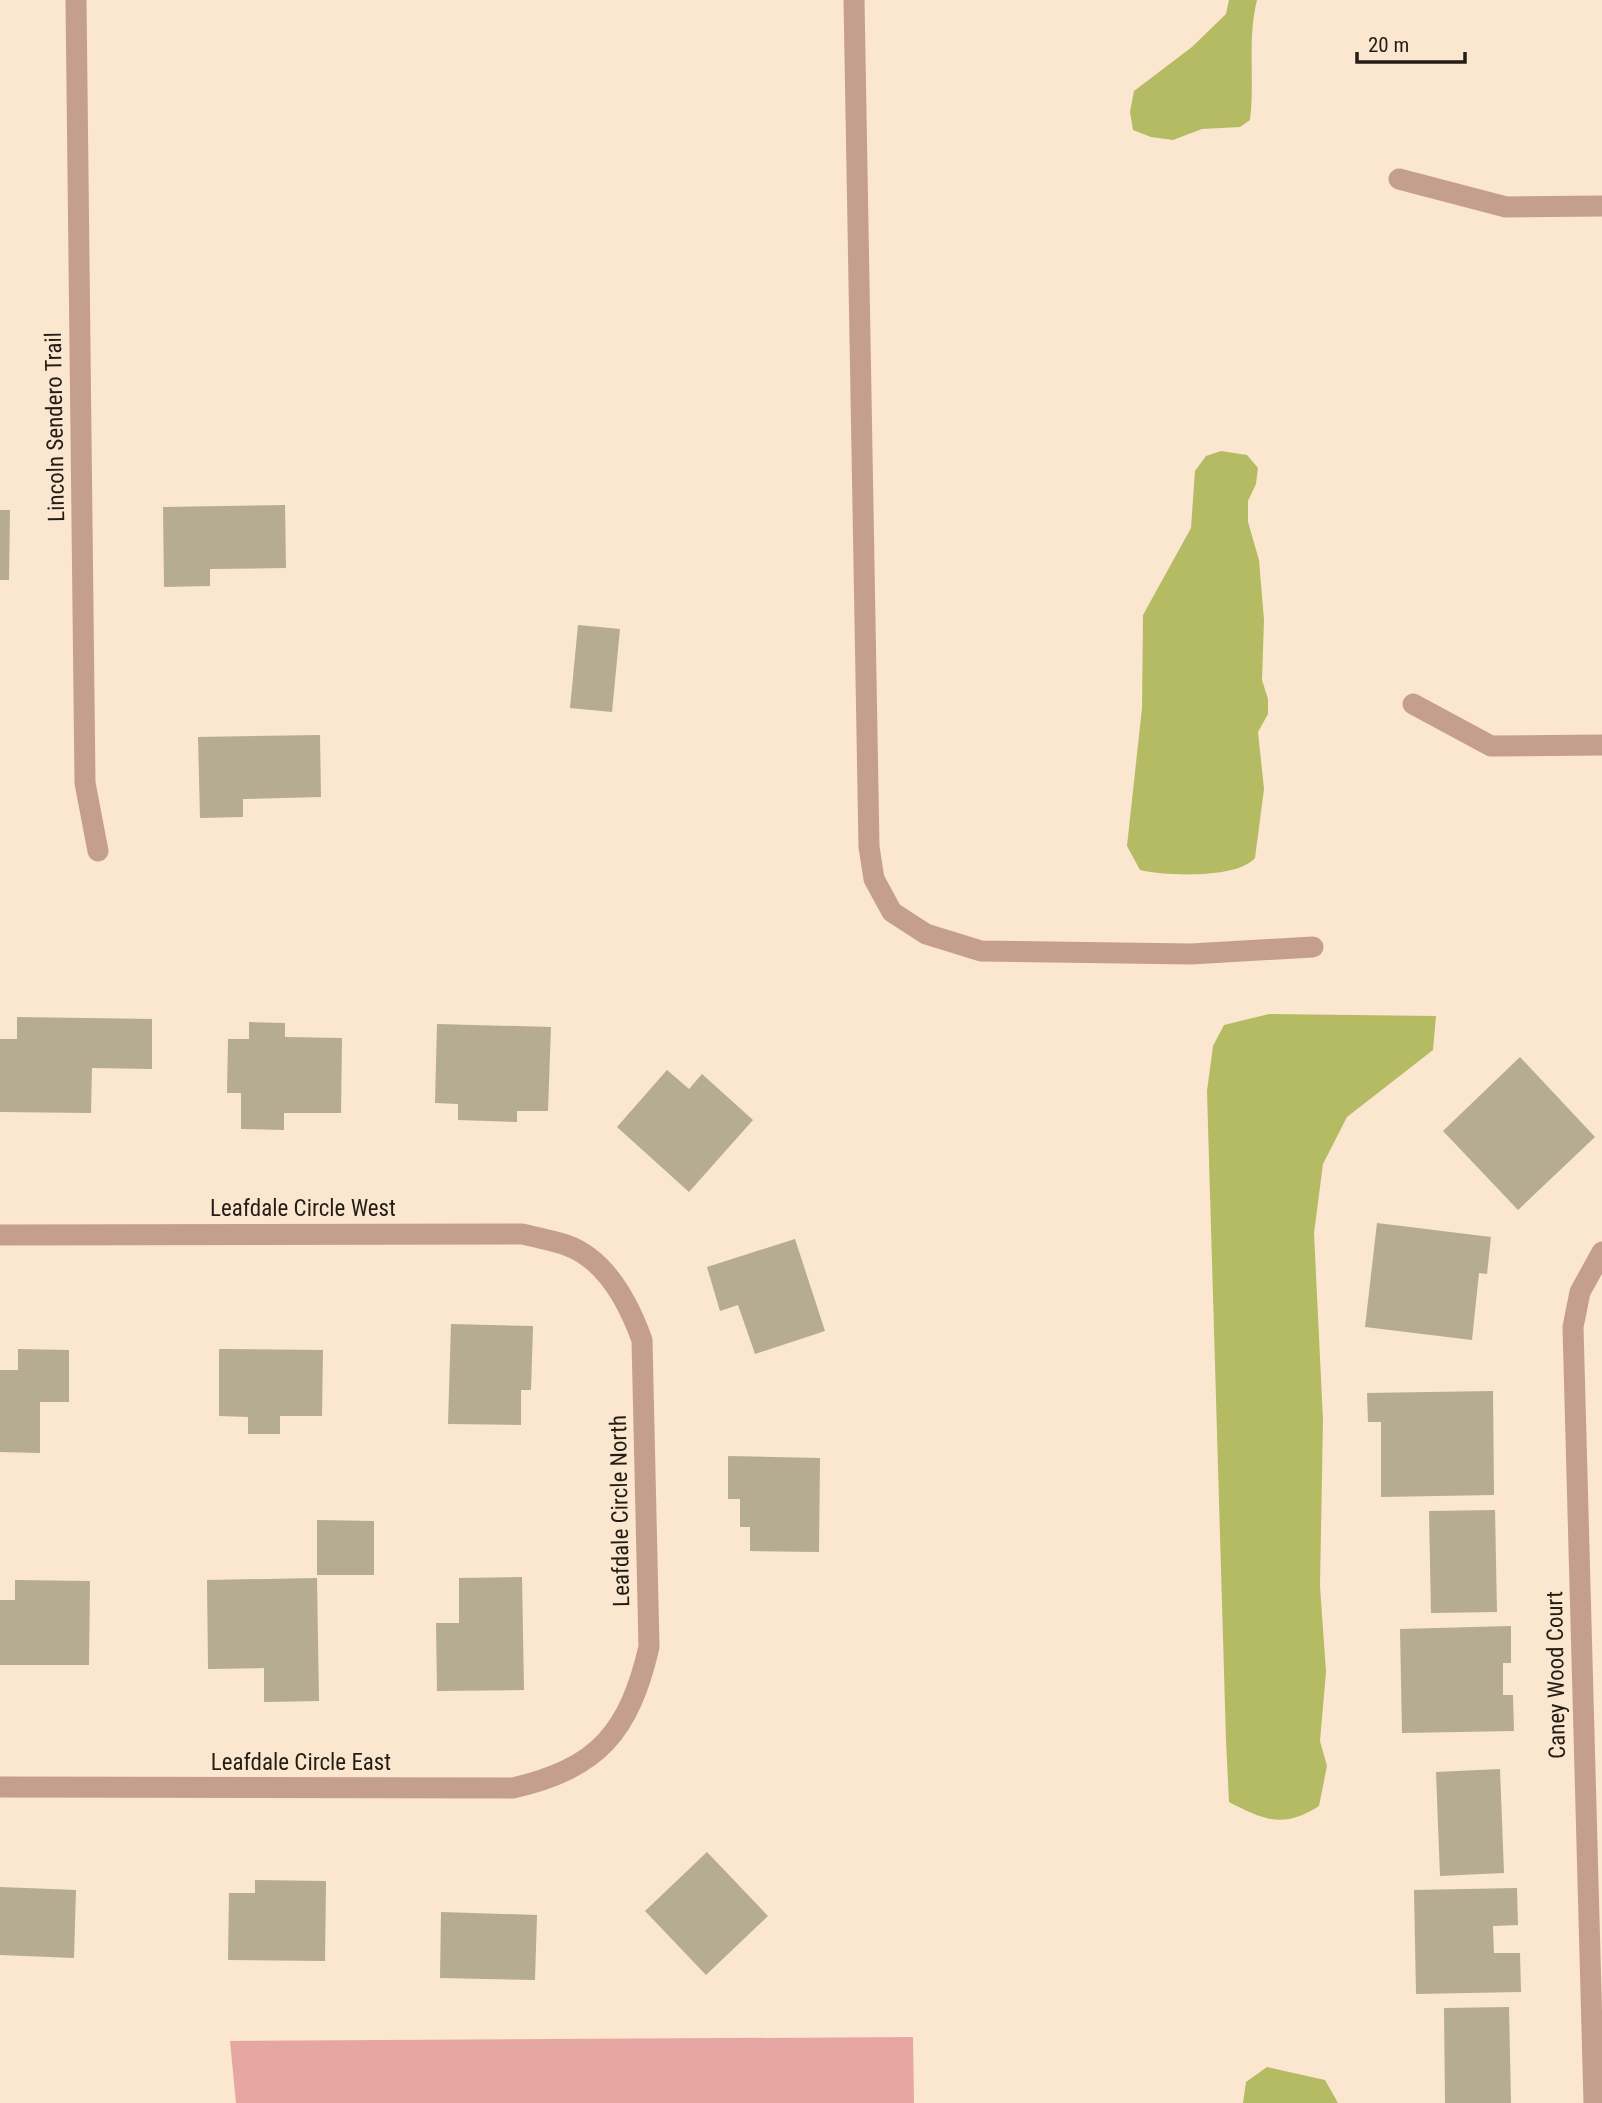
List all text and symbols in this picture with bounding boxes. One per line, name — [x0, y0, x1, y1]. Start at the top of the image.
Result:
scale bar — [1357, 21, 1466, 65]
text: 20 m — [1368, 33, 1409, 57]
street label: Lincoln Sendero Trail — [40, 332, 70, 522]
street label: Leafdale Circle West — [210, 1195, 396, 1222]
street label: Leafdale Circle North — [605, 1415, 635, 1607]
street label: Caney Wood Court — [1541, 1591, 1571, 1759]
street label: Leafdale Circle East — [211, 1749, 391, 1776]

